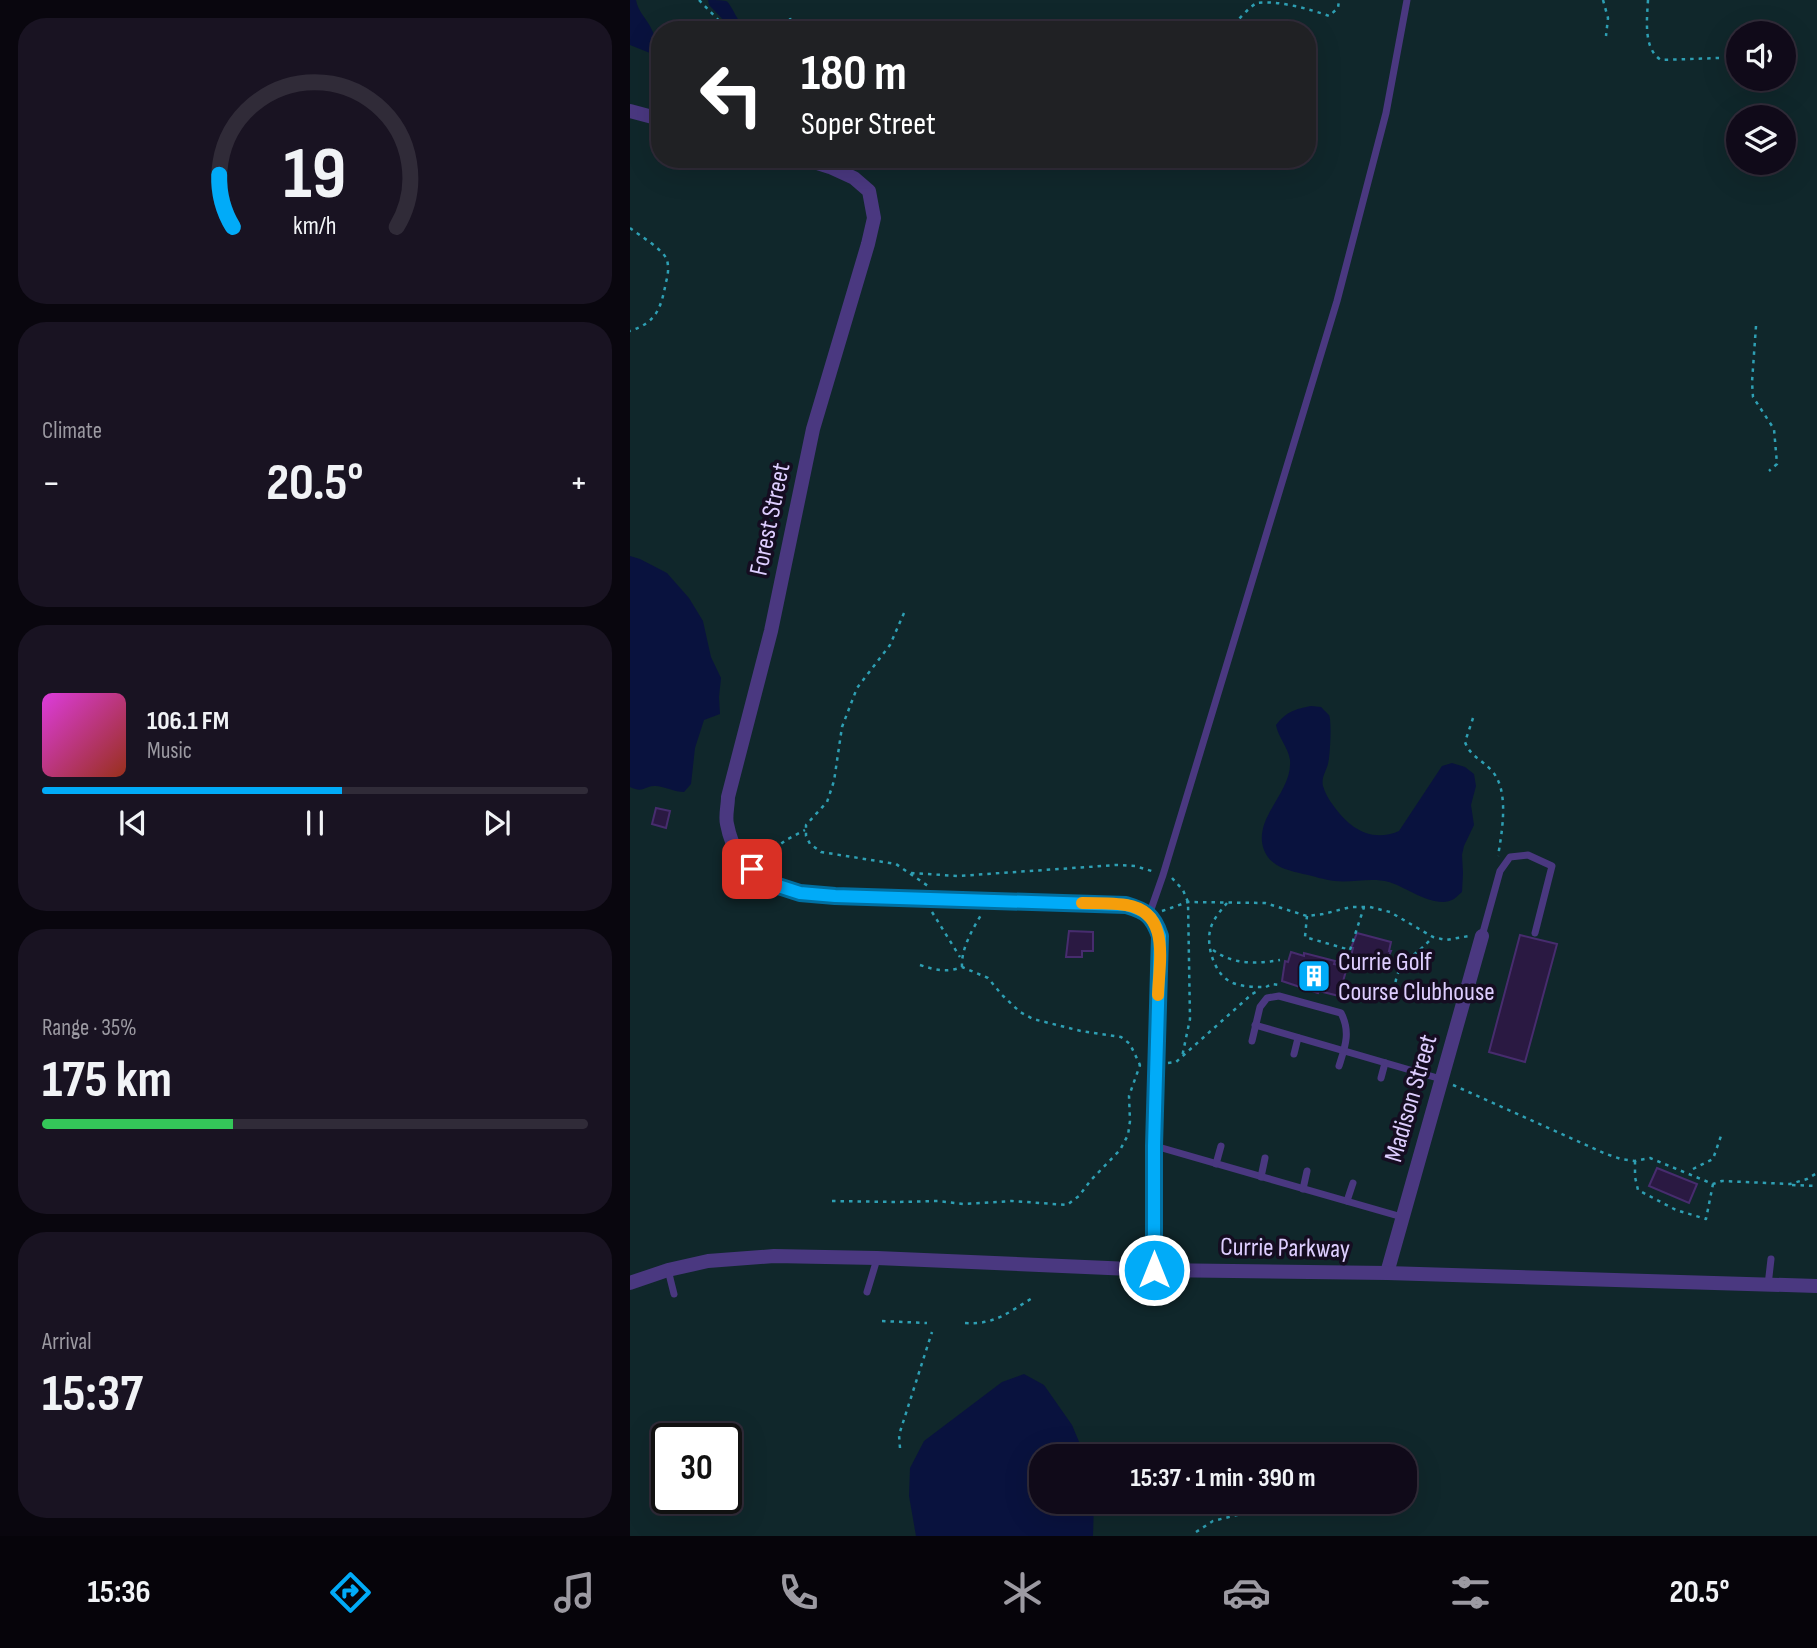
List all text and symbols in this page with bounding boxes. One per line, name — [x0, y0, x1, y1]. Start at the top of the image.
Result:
map controls — [1726, 21, 1796, 175]
button: sound — [1726, 21, 1796, 91]
text: 180 m — [801, 45, 907, 104]
icon: left — [686, 49, 777, 140]
text: Soper Street — [801, 105, 936, 144]
button: layers — [1726, 105, 1796, 175]
text: 19 — [283, 131, 347, 219]
text: km/h — [293, 211, 337, 242]
text: Climate — [42, 417, 102, 445]
text: 20.5° — [266, 452, 364, 515]
street label: Forest Street — [743, 460, 797, 578]
text: − — [42, 461, 61, 506]
text: + — [569, 461, 588, 506]
text: 106.1 FM — [147, 706, 229, 737]
text: Music — [147, 737, 192, 765]
icon: previous — [114, 804, 152, 842]
icon: pause — [296, 804, 334, 842]
icon: next — [478, 804, 516, 842]
pin — [722, 839, 782, 899]
icon: arrive — [733, 850, 771, 888]
place label: Currie Golf Course Clubhouse — [1338, 947, 1495, 1008]
building icon: Currie Golf Course Clubhouse — [1295, 957, 1333, 995]
text: Range · 35% — [42, 1014, 137, 1042]
street label: Madison Street — [1378, 1031, 1444, 1166]
text: 175 km — [42, 1049, 172, 1112]
street label: Currie Parkway — [1220, 1232, 1350, 1265]
position arrow — [1117, 1233, 1191, 1307]
text: Arrival — [42, 1328, 91, 1356]
text: 15:37 — [42, 1363, 143, 1426]
speed limit sign: 30 — [651, 1423, 742, 1514]
text: 15:37 · 1 min · 390 m — [1130, 1463, 1316, 1494]
icon: directions — [326, 1568, 375, 1617]
icon: music — [550, 1568, 599, 1617]
icon: phone — [774, 1568, 823, 1617]
icon: climate — [998, 1568, 1047, 1617]
icon: car — [1222, 1568, 1271, 1617]
icon: filters — [1446, 1568, 1495, 1617]
text: 15:36 — [87, 1573, 151, 1612]
text: 20.5° — [1670, 1573, 1729, 1612]

